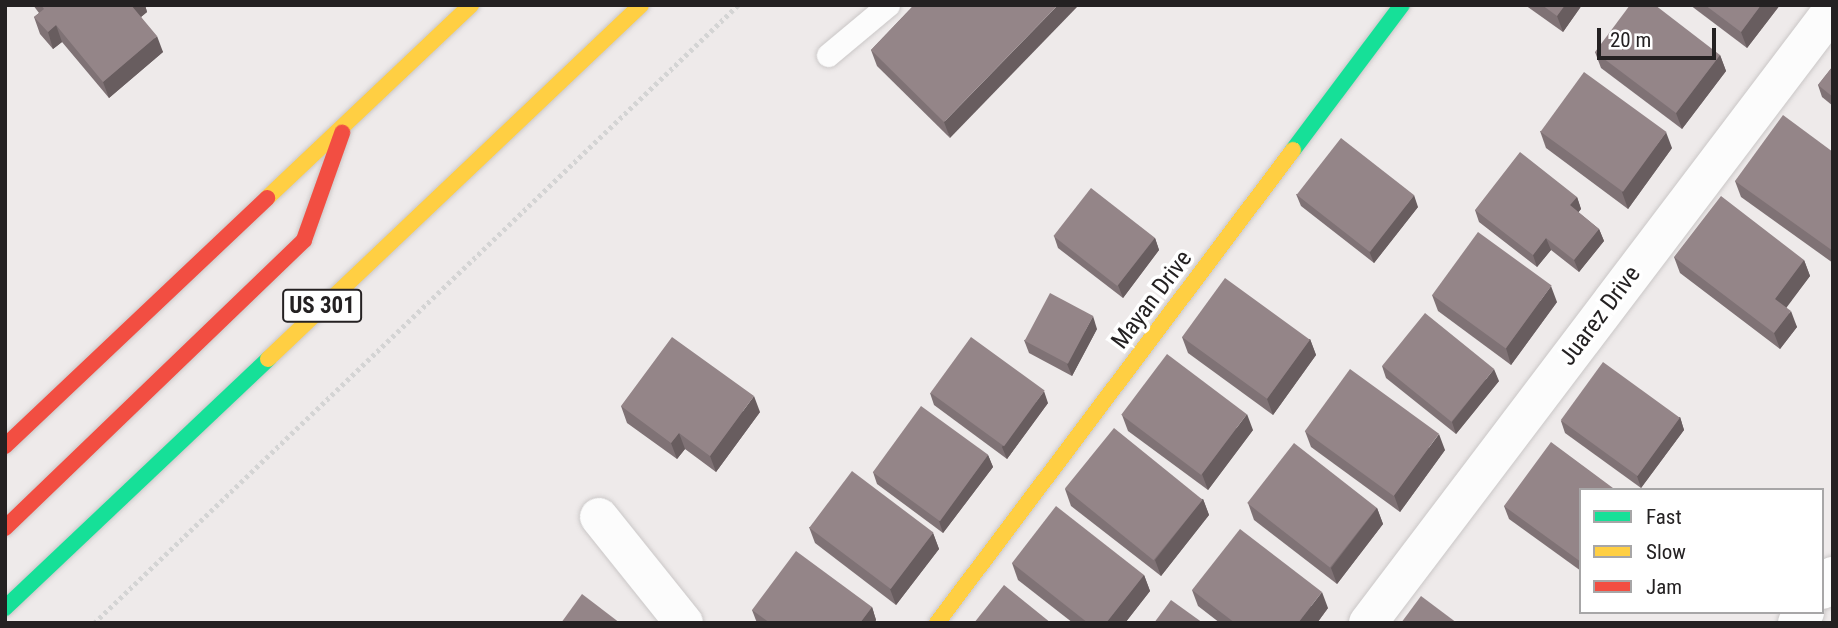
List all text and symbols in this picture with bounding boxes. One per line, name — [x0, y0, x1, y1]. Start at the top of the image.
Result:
scale bar — [1600, 14, 1719, 58]
text: 20 m — [1610, 28, 1651, 52]
street label: Mayan Drive — [1106, 245, 1198, 355]
street label: Juarez Drive — [1553, 261, 1647, 371]
road number: US 301 — [282, 286, 362, 326]
legend — [1579, 488, 1824, 614]
text: Fast — [1646, 505, 1682, 529]
text: Slow — [1646, 540, 1686, 564]
text: Jam — [1646, 575, 1682, 599]

